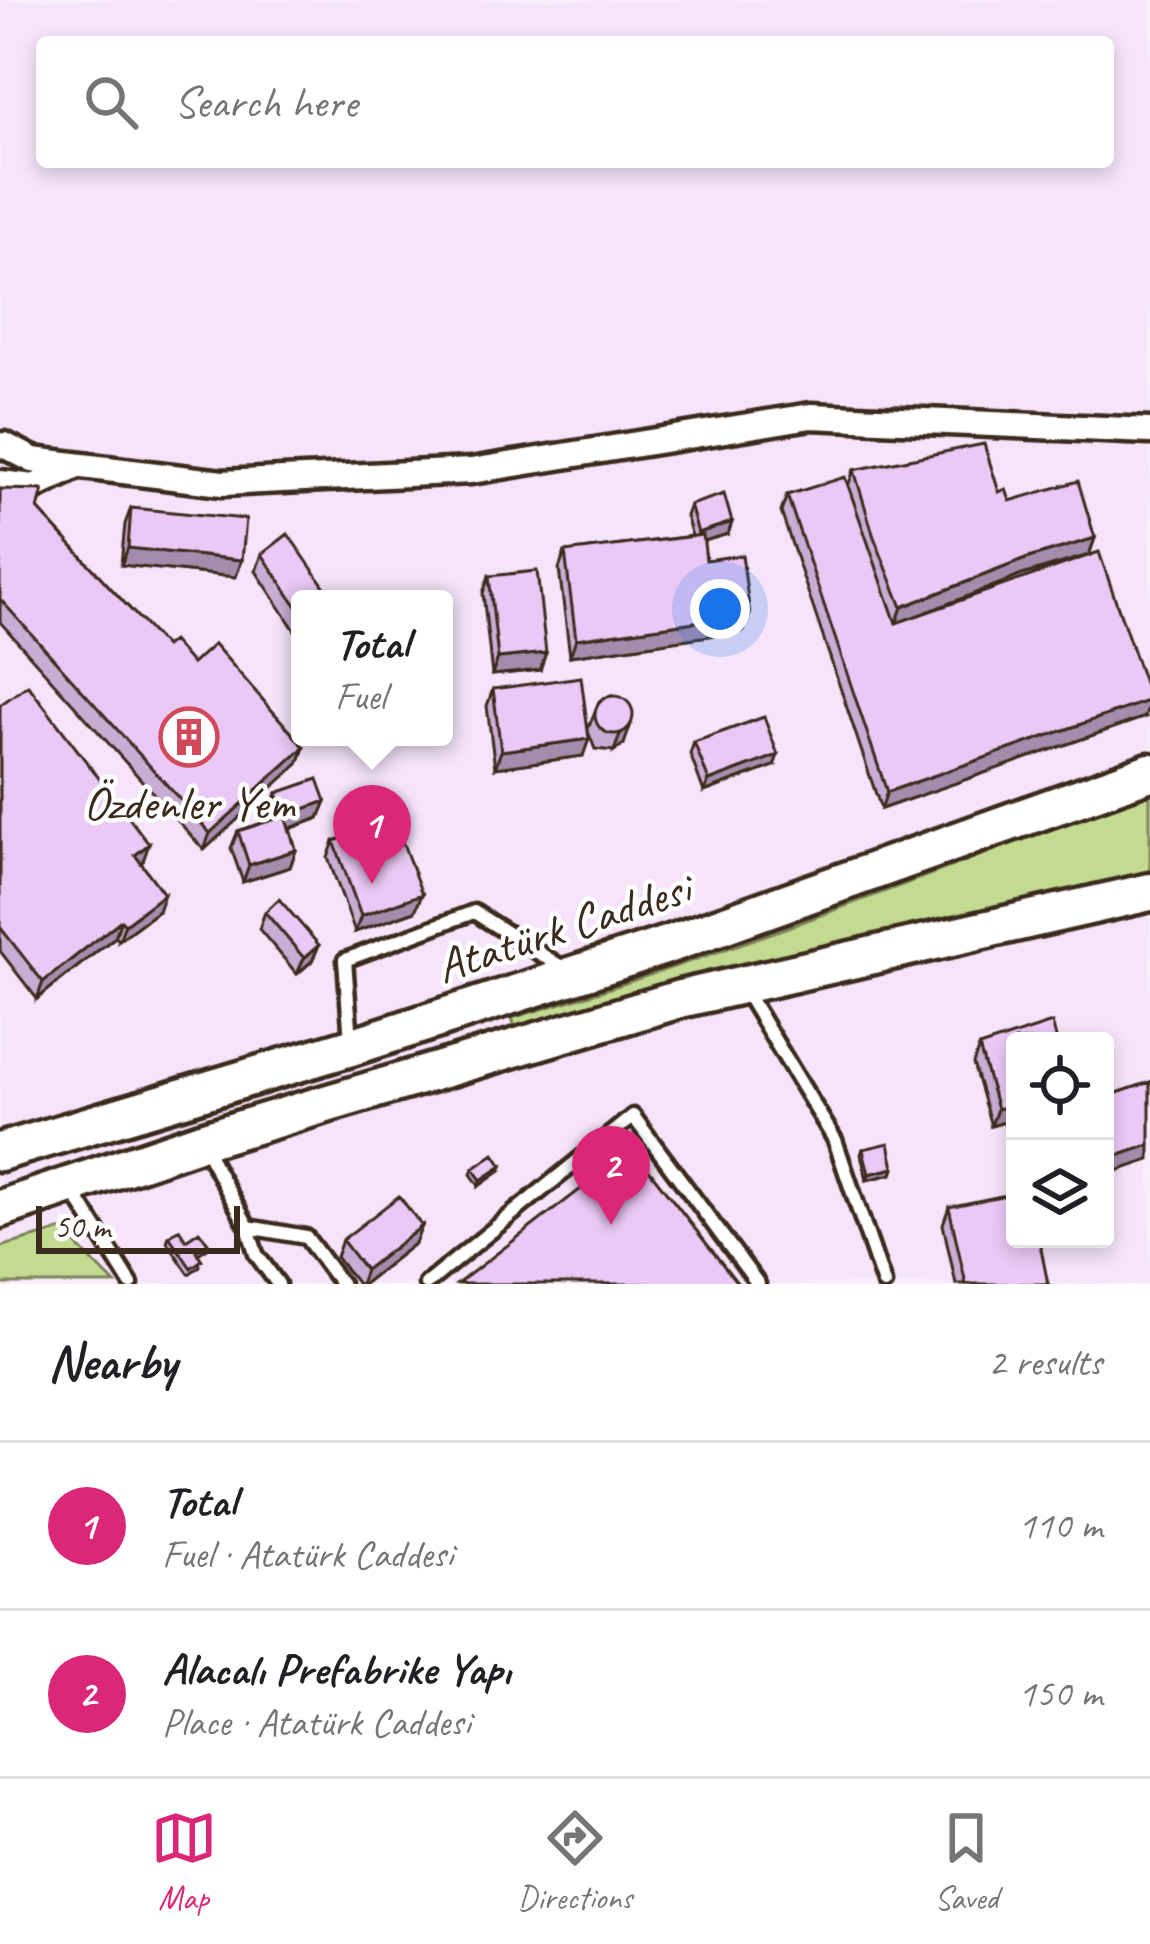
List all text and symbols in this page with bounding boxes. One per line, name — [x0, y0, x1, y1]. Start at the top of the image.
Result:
search box — [36, 36, 1114, 168]
icon: search — [78, 69, 144, 135]
text: Search here — [174, 74, 357, 131]
your location — [690, 579, 750, 639]
popup — [291, 590, 453, 746]
text: Total — [335, 615, 409, 672]
text: Fuel — [335, 672, 386, 721]
building icon: Özdenler Yem — [158, 706, 220, 768]
place label: Özdenler Yem — [83, 773, 296, 833]
pin: 1 — [333, 785, 411, 884]
street label: Atatürk Caddesi — [429, 856, 703, 996]
map controls — [1006, 1032, 1114, 1248]
button: locate — [1006, 1032, 1114, 1140]
pin: 2 — [572, 1126, 650, 1225]
button: layers — [1006, 1140, 1114, 1248]
scale bar — [36, 1200, 240, 1253]
text: 50 m — [54, 1206, 110, 1248]
text: Nearby — [48, 1330, 176, 1394]
text: 2 results — [988, 1338, 1102, 1387]
text: Total — [162, 1473, 236, 1530]
text: 1 — [78, 1501, 96, 1550]
text: 110 m — [1018, 1501, 1102, 1550]
text: Fuel · Atatürk Caddesi — [162, 1530, 453, 1579]
text: Alacalı Prefabrike Yapı — [162, 1641, 510, 1698]
text: 2 — [78, 1669, 96, 1718]
text: 150 m — [1018, 1669, 1102, 1718]
text: Place · Atatürk Caddesi — [162, 1698, 471, 1747]
tab: Map — [151, 1805, 217, 1919]
tab: Directions — [518, 1805, 632, 1919]
tab: Saved — [933, 1805, 999, 1919]

